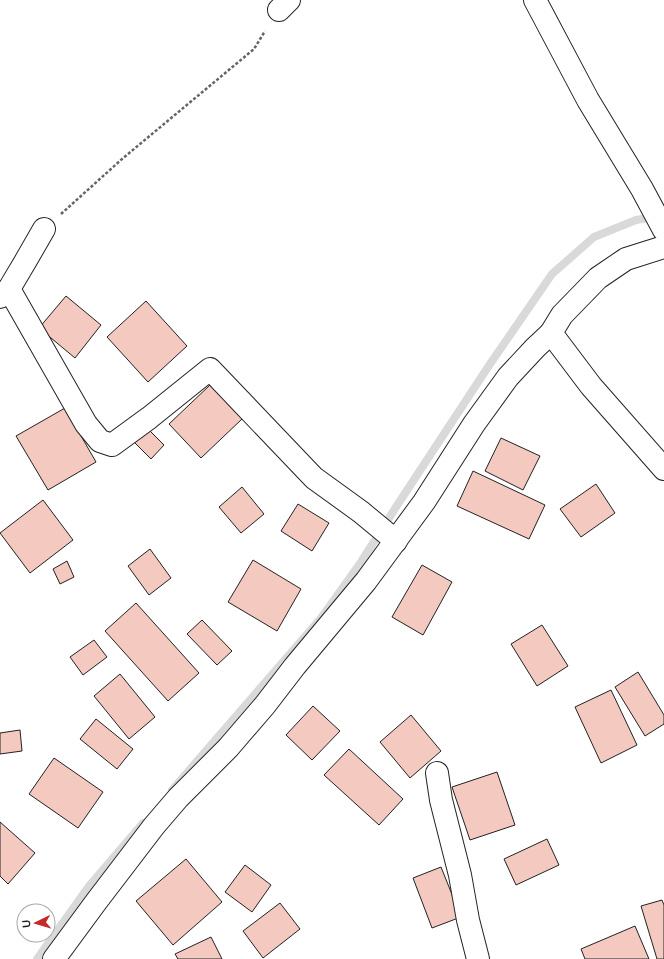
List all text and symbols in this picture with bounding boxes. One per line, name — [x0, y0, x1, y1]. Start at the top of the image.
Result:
north arrow — [16, 903, 56, 943]
text: U — [19, 919, 34, 929]

